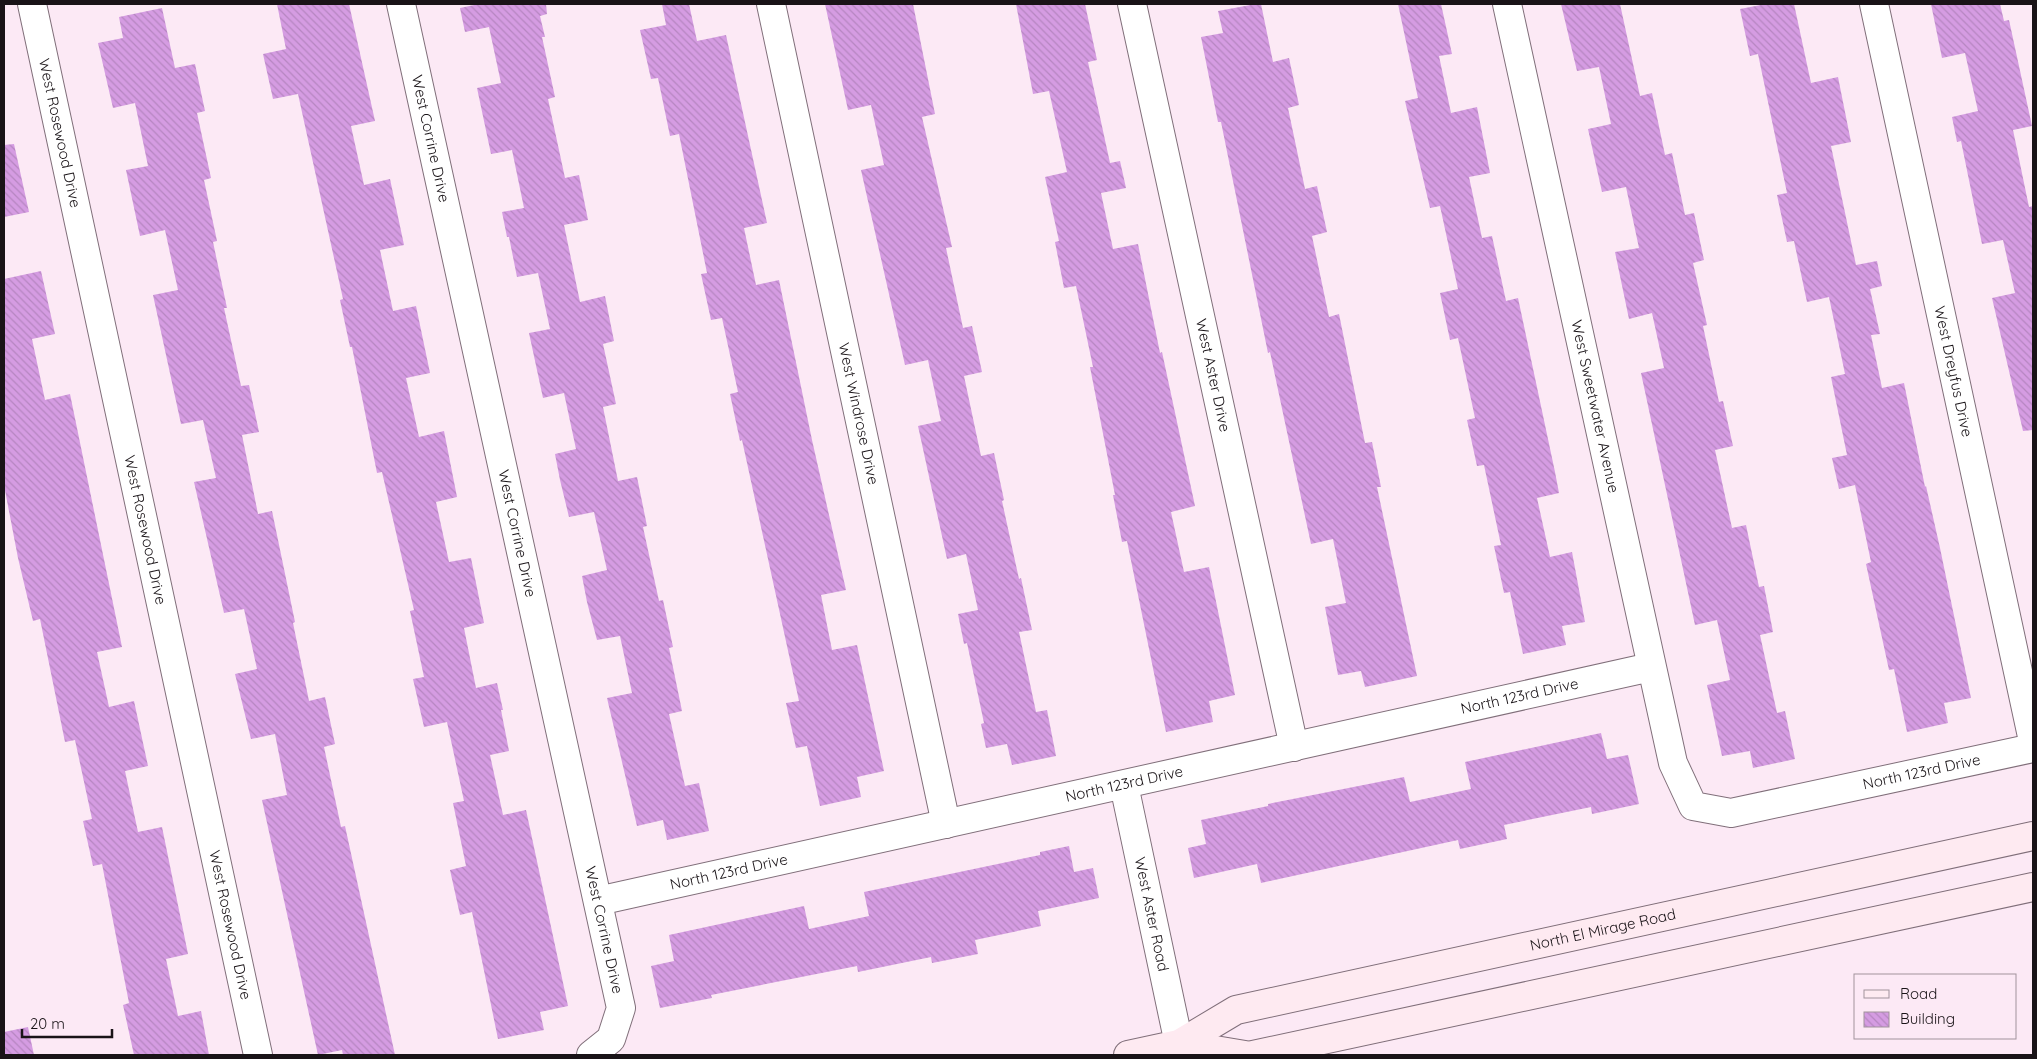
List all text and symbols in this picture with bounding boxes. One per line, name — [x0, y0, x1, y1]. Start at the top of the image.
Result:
street label: West Rosewood Drive — [35, 56, 86, 209]
street label: West Corrine Drive — [408, 73, 454, 204]
street label: West Dreyfus Drive — [1930, 304, 1977, 439]
street label: West Aster Drive — [1192, 317, 1235, 434]
street label: West Sweetwater Avenue — [1567, 318, 1624, 495]
street label: West Windrose Drive — [835, 341, 883, 486]
street label: West Rosewood Drive — [120, 453, 171, 606]
street label: West Corrine Drive — [494, 468, 541, 599]
street label: North 123rd Drive — [1459, 673, 1580, 718]
street label: North 123rd Drive — [1861, 750, 1982, 793]
street label: North 123rd Drive — [1063, 761, 1185, 806]
street label: West Rosewood Drive — [205, 848, 256, 1001]
street label: North 123rd Drive — [668, 849, 789, 894]
street label: West Aster Road — [1131, 855, 1173, 973]
street label: West Corrine Drive — [581, 864, 628, 995]
street label: North El Mirage Road — [1528, 904, 1677, 955]
legend — [1854, 974, 2017, 1039]
text: Road — [1900, 984, 1937, 1003]
scale bar — [22, 1006, 112, 1038]
text: Building — [1900, 1009, 1955, 1028]
text: 20 m — [30, 1014, 65, 1033]

